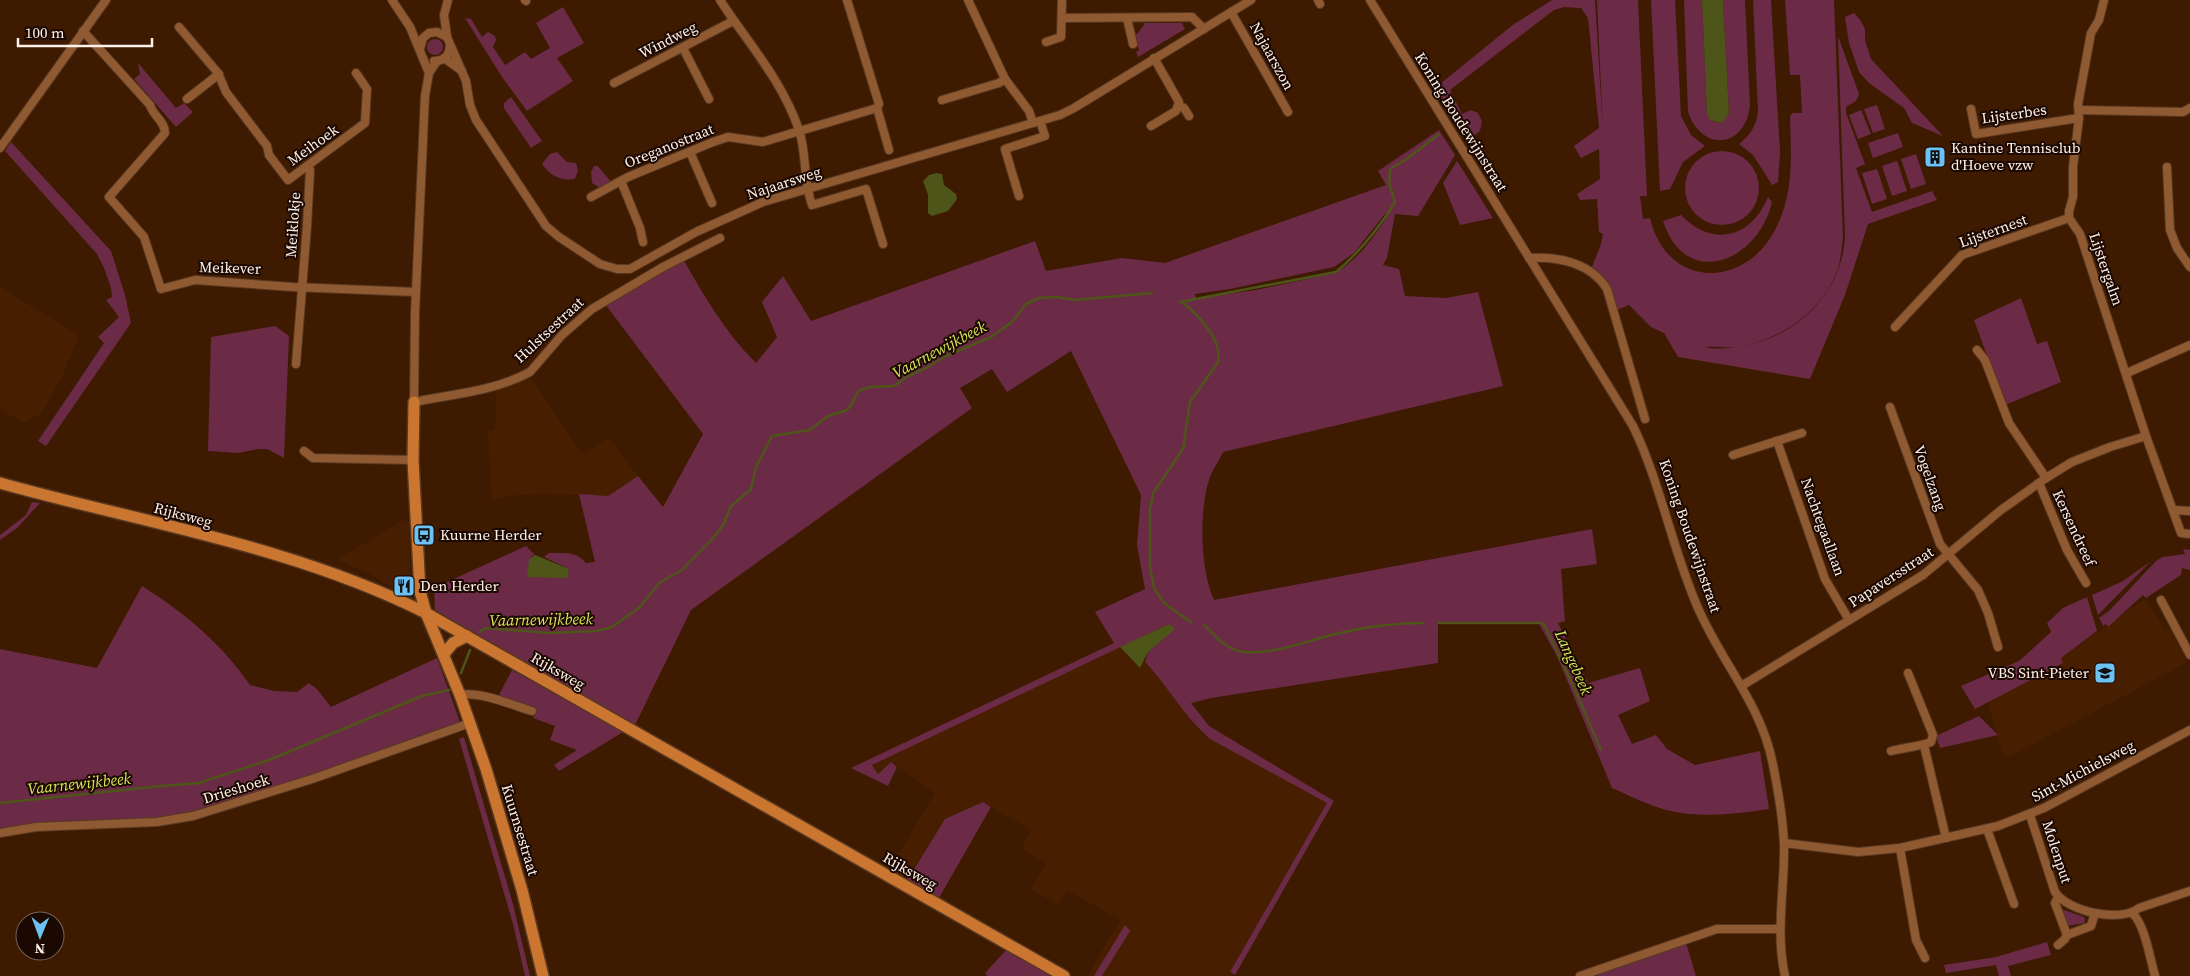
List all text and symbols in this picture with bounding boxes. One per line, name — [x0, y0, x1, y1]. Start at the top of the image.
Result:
scale bar — [18, 15, 151, 47]
street label: Windweg — [635, 16, 701, 63]
street label: Najaarszon — [1245, 18, 1300, 94]
text: 100 m — [25, 22, 65, 43]
street label: Koning Boudewijnstraat — [1410, 48, 1513, 196]
street label: Lijsterbes — [1980, 99, 2048, 128]
street label: Oreganostraat — [621, 118, 717, 173]
street label: Meihoek — [283, 119, 343, 170]
place label: Kantine Tennisclub d'Hoeve vzw — [1951, 137, 2080, 175]
building icon: Kantine Tennisclub d'Hoeve vzw — [1923, 145, 1947, 169]
street label: Najaarsweg — [744, 161, 824, 204]
street label: Meiklokje — [280, 191, 305, 259]
street label: Lijsternest — [1956, 208, 2030, 253]
street label: Lijstergalm — [2084, 230, 2129, 309]
street label: Meikever — [199, 256, 262, 279]
street label: Hulstsestraat — [509, 292, 588, 367]
water label: Vaarnewijkbeek — [888, 315, 990, 383]
street label: Vogelzang — [1909, 442, 1952, 514]
street label: Koning Boudewijnstraat — [1654, 456, 1727, 615]
street label: Nachtegaallaan — [1796, 475, 1851, 579]
street label: Kersendreef — [2048, 486, 2102, 571]
street label: Rijksweg — [152, 497, 215, 532]
bus stop icon: Kuurne Herder — [412, 523, 436, 547]
place label: Kuurne Herder — [440, 524, 542, 545]
street label: Papaversstraat — [1844, 541, 1937, 612]
restaurant icon: Den Herder — [392, 574, 416, 598]
place label: Den Herder — [420, 575, 499, 596]
water label: Vaarnewijkbeek — [489, 607, 594, 631]
water label: Langebeek — [1550, 625, 1598, 698]
street label: Rijksweg — [527, 647, 589, 695]
school or university icon: VBS Sint-Pieter — [2093, 661, 2117, 685]
place label: VBS Sint-Pieter — [1988, 662, 2090, 683]
street label: Sint-Michielsweg — [2027, 734, 2138, 807]
water label: Vaarnewijkbeek — [26, 767, 132, 799]
street label: Drieshoek — [200, 768, 272, 809]
street label: Kuurnsestraat — [497, 782, 544, 878]
street label: Molenput — [2038, 818, 2077, 886]
street label: Rijksweg — [879, 847, 941, 895]
north arrow — [15, 911, 65, 961]
text: N — [34, 939, 45, 959]

